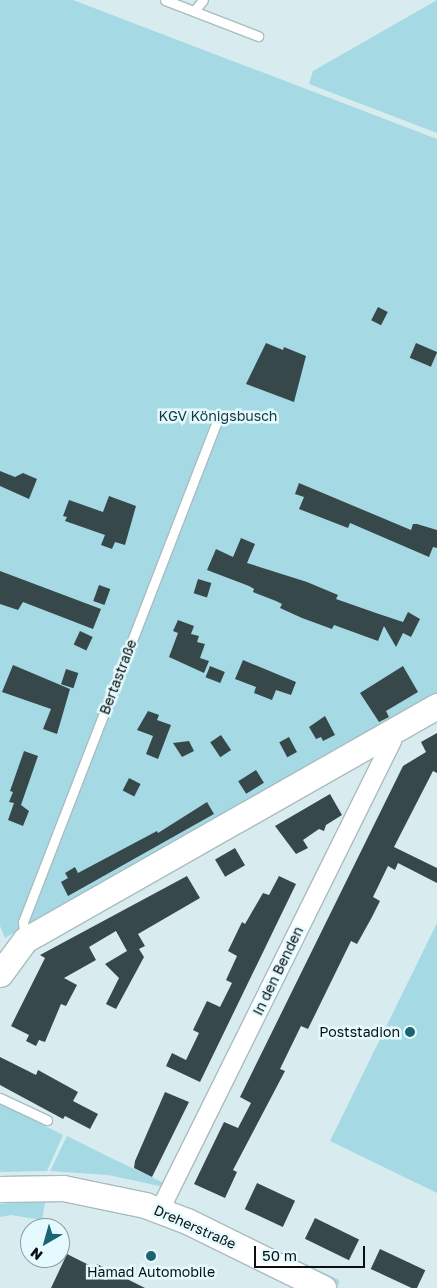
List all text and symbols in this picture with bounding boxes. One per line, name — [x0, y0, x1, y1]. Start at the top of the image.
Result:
park label: KGV Königsbusch — [159, 408, 277, 424]
street label: Bertastraße — [96, 637, 140, 717]
street label: In den Benden — [249, 924, 307, 1018]
place label: Poststadion — [319, 1024, 400, 1040]
marker: Poststadion — [404, 1026, 416, 1038]
street label: Dreherstraße — [151, 1201, 239, 1253]
north arrow — [20, 1218, 70, 1268]
scale bar — [257, 1236, 368, 1268]
text: N — [27, 1244, 46, 1264]
text: 50 m — [262, 1246, 297, 1264]
marker: Hamad Automobile — [145, 1250, 157, 1262]
place label: Hamad Automobile — [87, 1264, 215, 1280]

